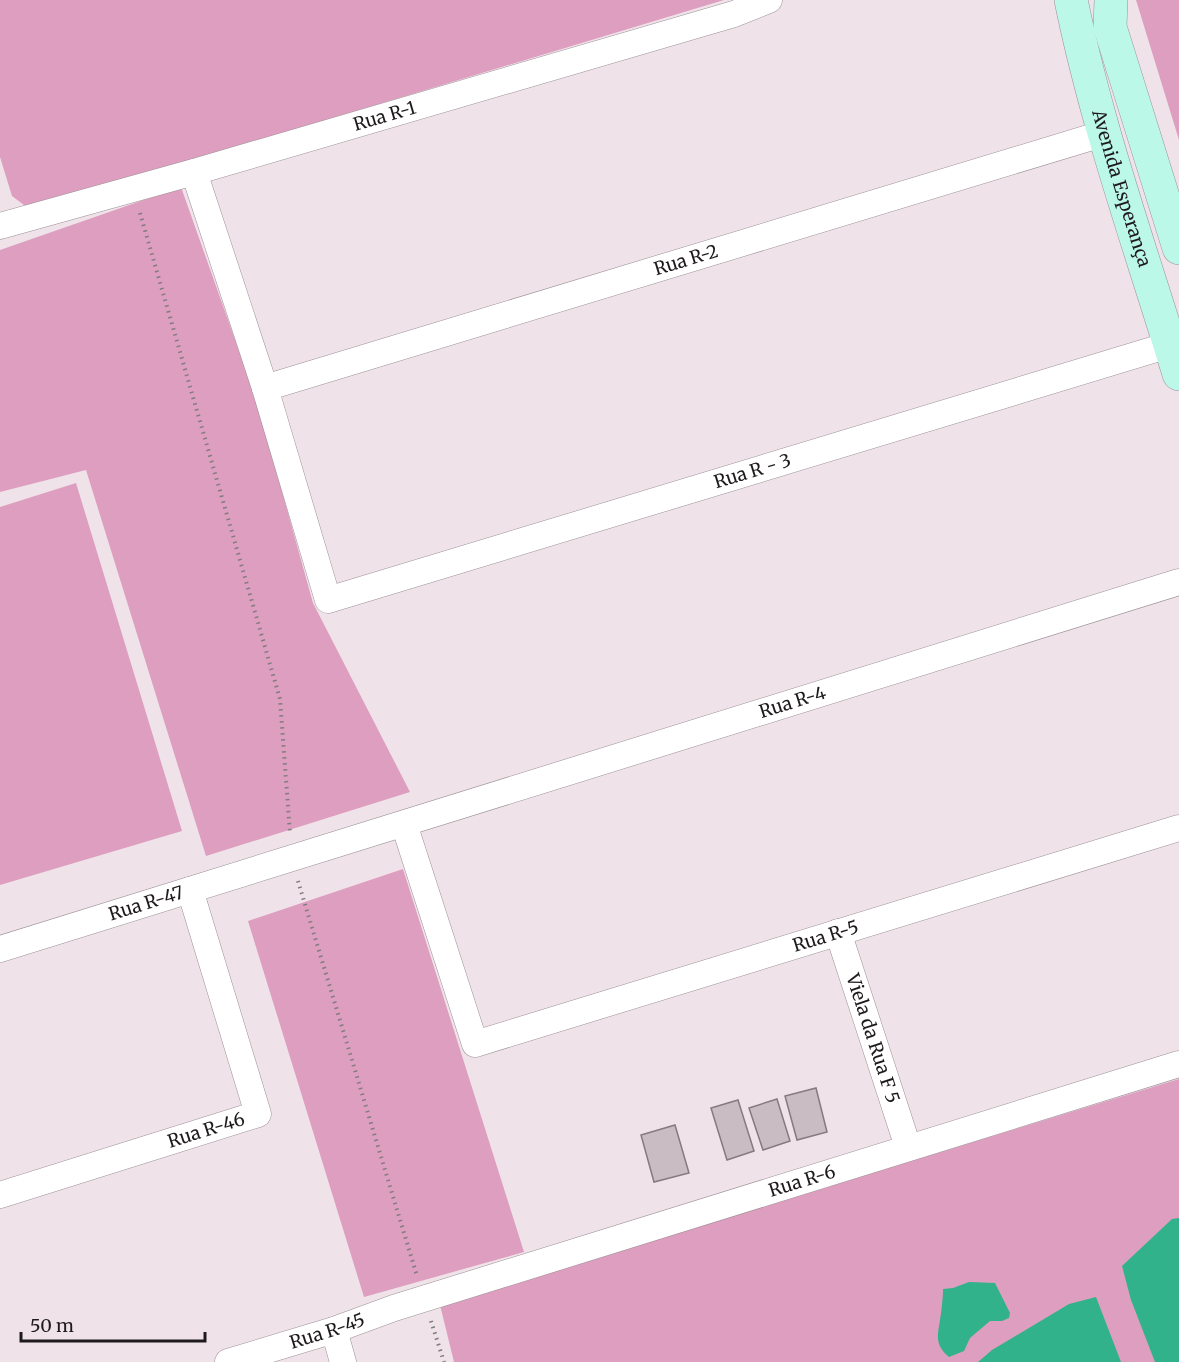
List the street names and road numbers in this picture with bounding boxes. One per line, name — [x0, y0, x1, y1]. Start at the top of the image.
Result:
street label: Rua R-1 — [350, 96, 419, 136]
street label: Avenida Esperança — [1087, 106, 1157, 270]
street label: Rua R-2 — [651, 239, 721, 280]
street label: Rua R - 3 — [711, 448, 794, 493]
street label: Rua R-4 — [756, 681, 829, 723]
street label: Rua R-47 — [106, 881, 186, 925]
street label: Rua R-5 — [790, 915, 861, 957]
street label: Viela da Rua F 5 — [841, 970, 905, 1106]
street label: Rua R-46 — [165, 1107, 247, 1153]
street label: Rua R-6 — [766, 1159, 838, 1202]
street label: Rua R-45 — [287, 1308, 368, 1354]

